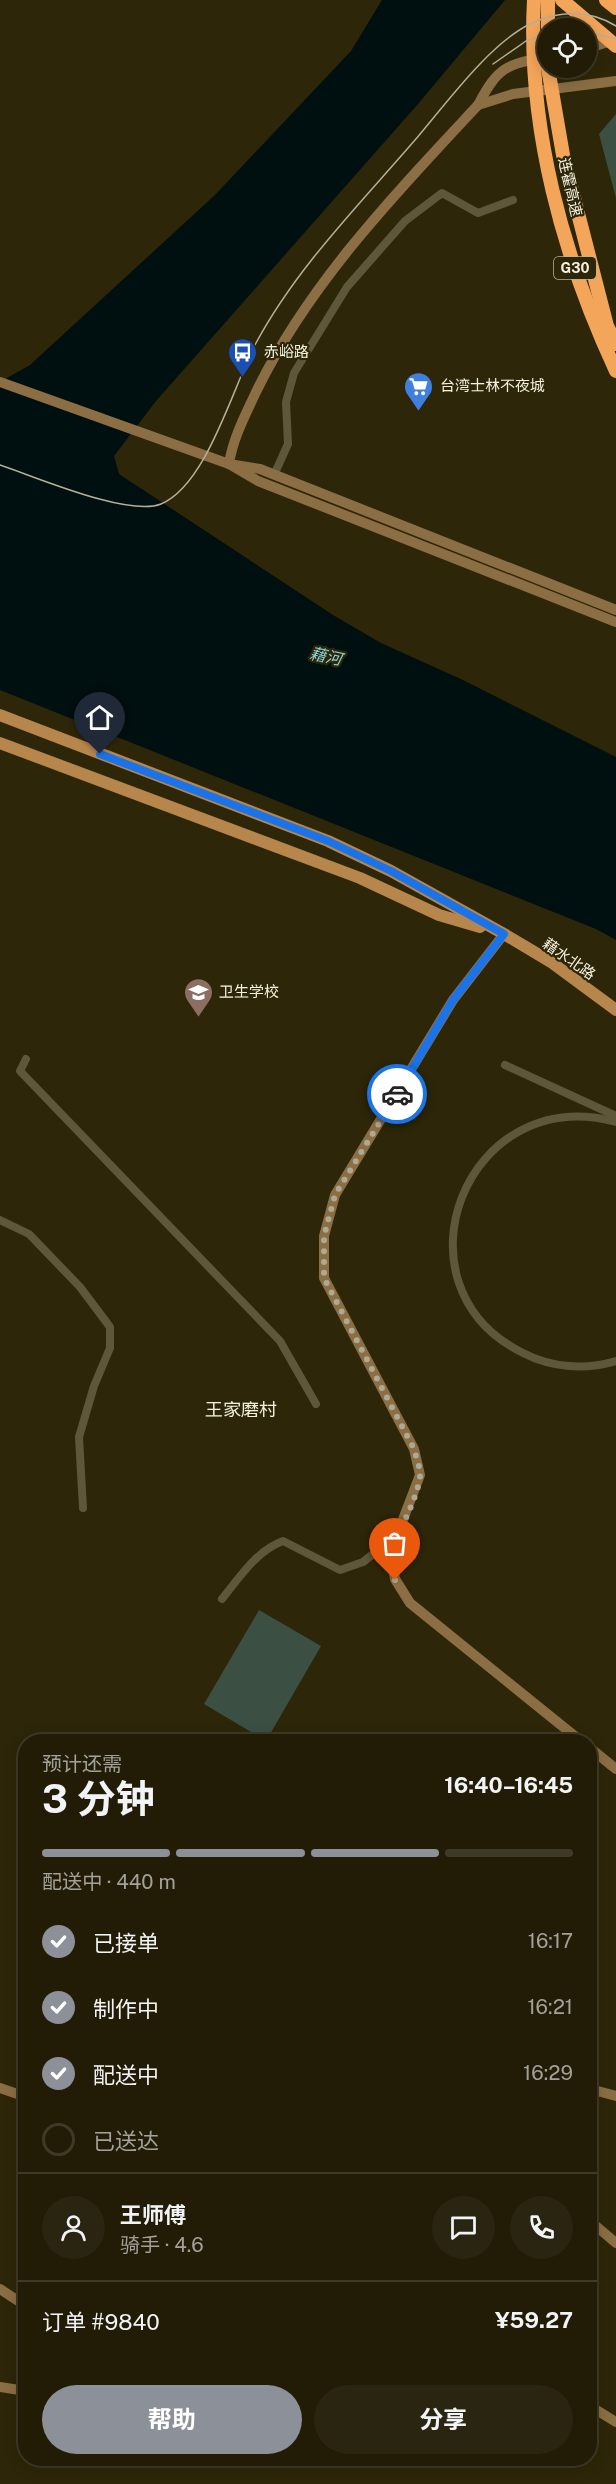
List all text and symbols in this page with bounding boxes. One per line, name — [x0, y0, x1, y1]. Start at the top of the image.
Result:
map controls — [537, 18, 597, 78]
button: locate — [537, 18, 597, 78]
street label: 连霍高速 — [555, 156, 586, 218]
road number: G30 — [554, 257, 596, 279]
bus stop icon: 赤峪路 — [227, 336, 259, 378]
place label: 赤峪路 — [264, 343, 309, 360]
supermarket icon: 台湾士林不夜城 — [403, 370, 435, 412]
place label: 台湾士林不夜城 — [440, 377, 545, 394]
water label: 藉河 — [308, 644, 346, 670]
pin — [74, 692, 125, 754]
icon: home — [83, 701, 116, 734]
street label: 藉水北路 — [540, 934, 599, 983]
school or university icon: 卫生学校 — [182, 976, 214, 1018]
place label: 卫生学校 — [219, 983, 279, 1000]
courier — [367, 1064, 427, 1124]
icon: car — [381, 1078, 414, 1111]
district label: 王家磨村 — [205, 1399, 277, 1420]
pin — [369, 1518, 420, 1580]
icon: bag — [378, 1527, 411, 1560]
text: 预计还需 — [42, 1752, 122, 1776]
text: 16:40–16:45 — [444, 1772, 573, 1798]
text: 3 分钟 — [42, 1776, 155, 1822]
text: 配送中 · 440 m — [42, 1870, 176, 1894]
icon: check — [42, 1925, 75, 1958]
text: 16:17 — [528, 1929, 573, 1953]
text: 已接单 — [93, 1930, 159, 1956]
icon: check — [42, 1991, 75, 2024]
text: 16:21 — [527, 1995, 573, 2019]
text: 制作中 — [93, 1996, 159, 2022]
icon: check — [42, 2057, 75, 2090]
text: 16:29 — [523, 2061, 573, 2085]
text: 配送中 — [93, 2062, 159, 2088]
text: 已送达 — [93, 2128, 159, 2154]
button: person — [42, 2196, 105, 2259]
button: chat — [432, 2196, 495, 2259]
button: phone — [510, 2196, 573, 2259]
text: 王师傅 — [120, 2202, 186, 2228]
text: 骑手 · 4.6 — [120, 2233, 204, 2257]
text: ¥59.27 — [495, 2307, 573, 2333]
text: 订单 #9840 — [42, 2309, 160, 2335]
button: 帮助 — [42, 2385, 302, 2454]
button: 分享 — [314, 2385, 573, 2454]

